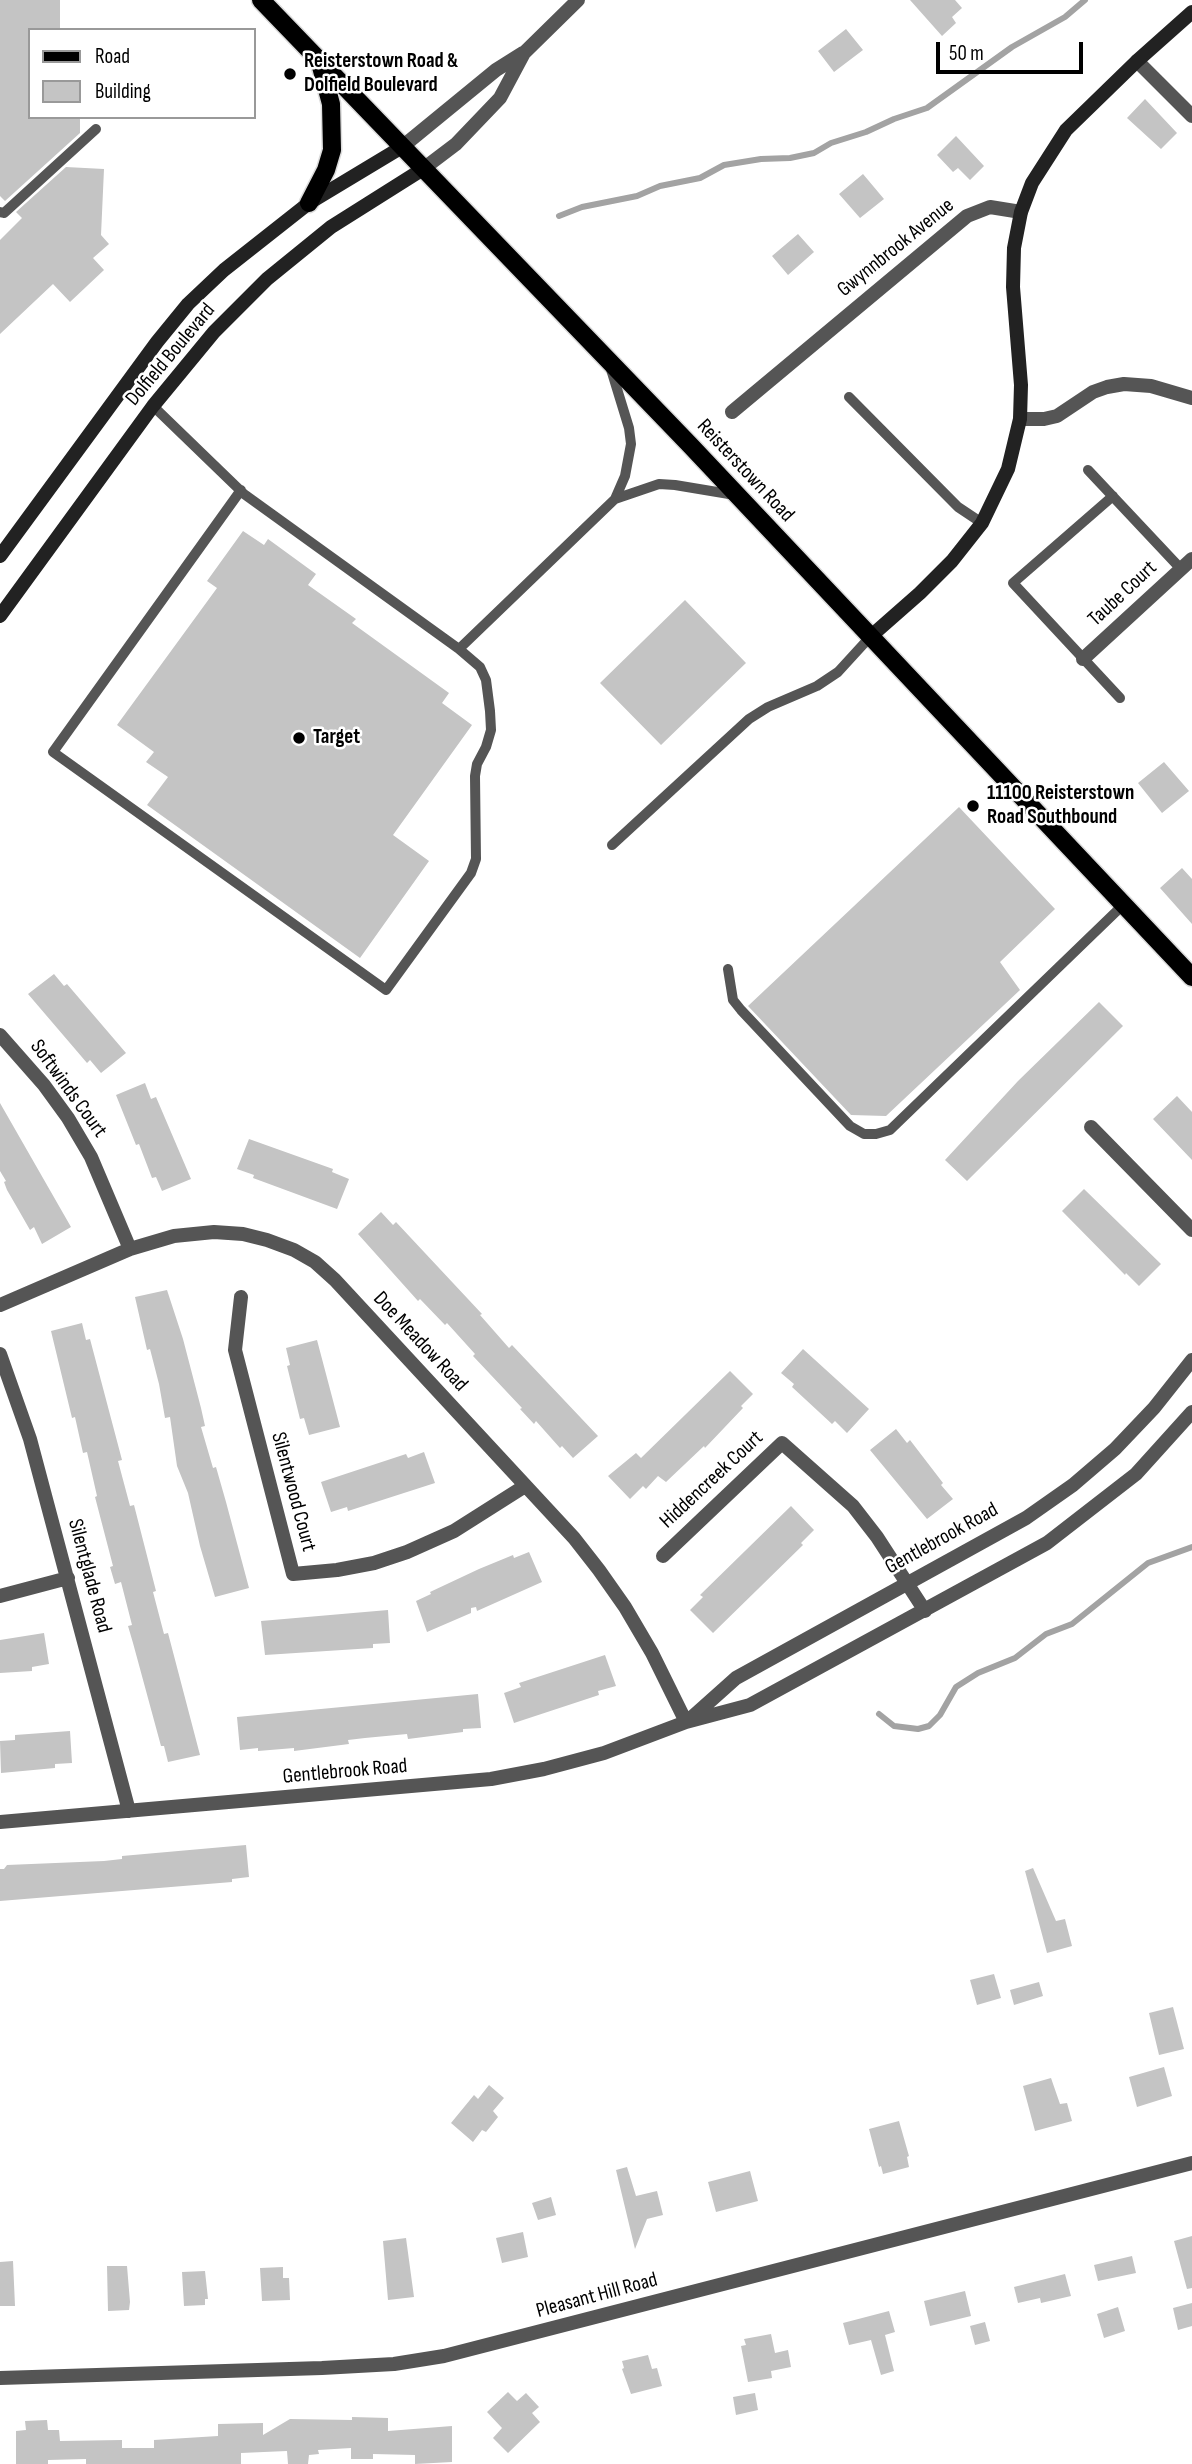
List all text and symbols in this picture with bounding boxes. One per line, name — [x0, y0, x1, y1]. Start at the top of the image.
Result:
legend — [28, 28, 256, 119]
scale bar — [940, 28, 1087, 72]
text: 50 m — [949, 41, 984, 66]
text: Road — [95, 44, 130, 69]
place label: Reisterstown Road & Dolfield Boulevard — [304, 49, 458, 99]
marker: Reisterstown Road & Dolfield Boulevard — [282, 66, 298, 82]
text: Building — [95, 79, 151, 104]
street label: Gwynnbrook Avenue — [833, 193, 959, 303]
street label: Dolfield Boulevard — [121, 299, 221, 411]
street label: Reisterstown Road — [691, 414, 799, 528]
street label: Taube Court — [1083, 556, 1163, 632]
place label: Target — [313, 725, 360, 751]
marker: Target — [291, 730, 307, 746]
place label: 11100 Reisterstown Road Southbound — [987, 781, 1134, 831]
marker: 11100 Reisterstown Road Southbound — [965, 798, 981, 814]
street label: Softwinds Court — [24, 1035, 112, 1143]
street label: Doe Meadow Road — [367, 1287, 473, 1397]
street label: Hiddencreek Court — [655, 1426, 769, 1534]
street label: Silentwood Court — [265, 1430, 321, 1554]
street label: Gentlebrook Road — [881, 1498, 1003, 1580]
street label: Silentglade Road — [62, 1516, 116, 1636]
street label: Gentlebrook Road — [282, 1754, 408, 1790]
street label: Pleasant Hill Road — [534, 2268, 660, 2324]

